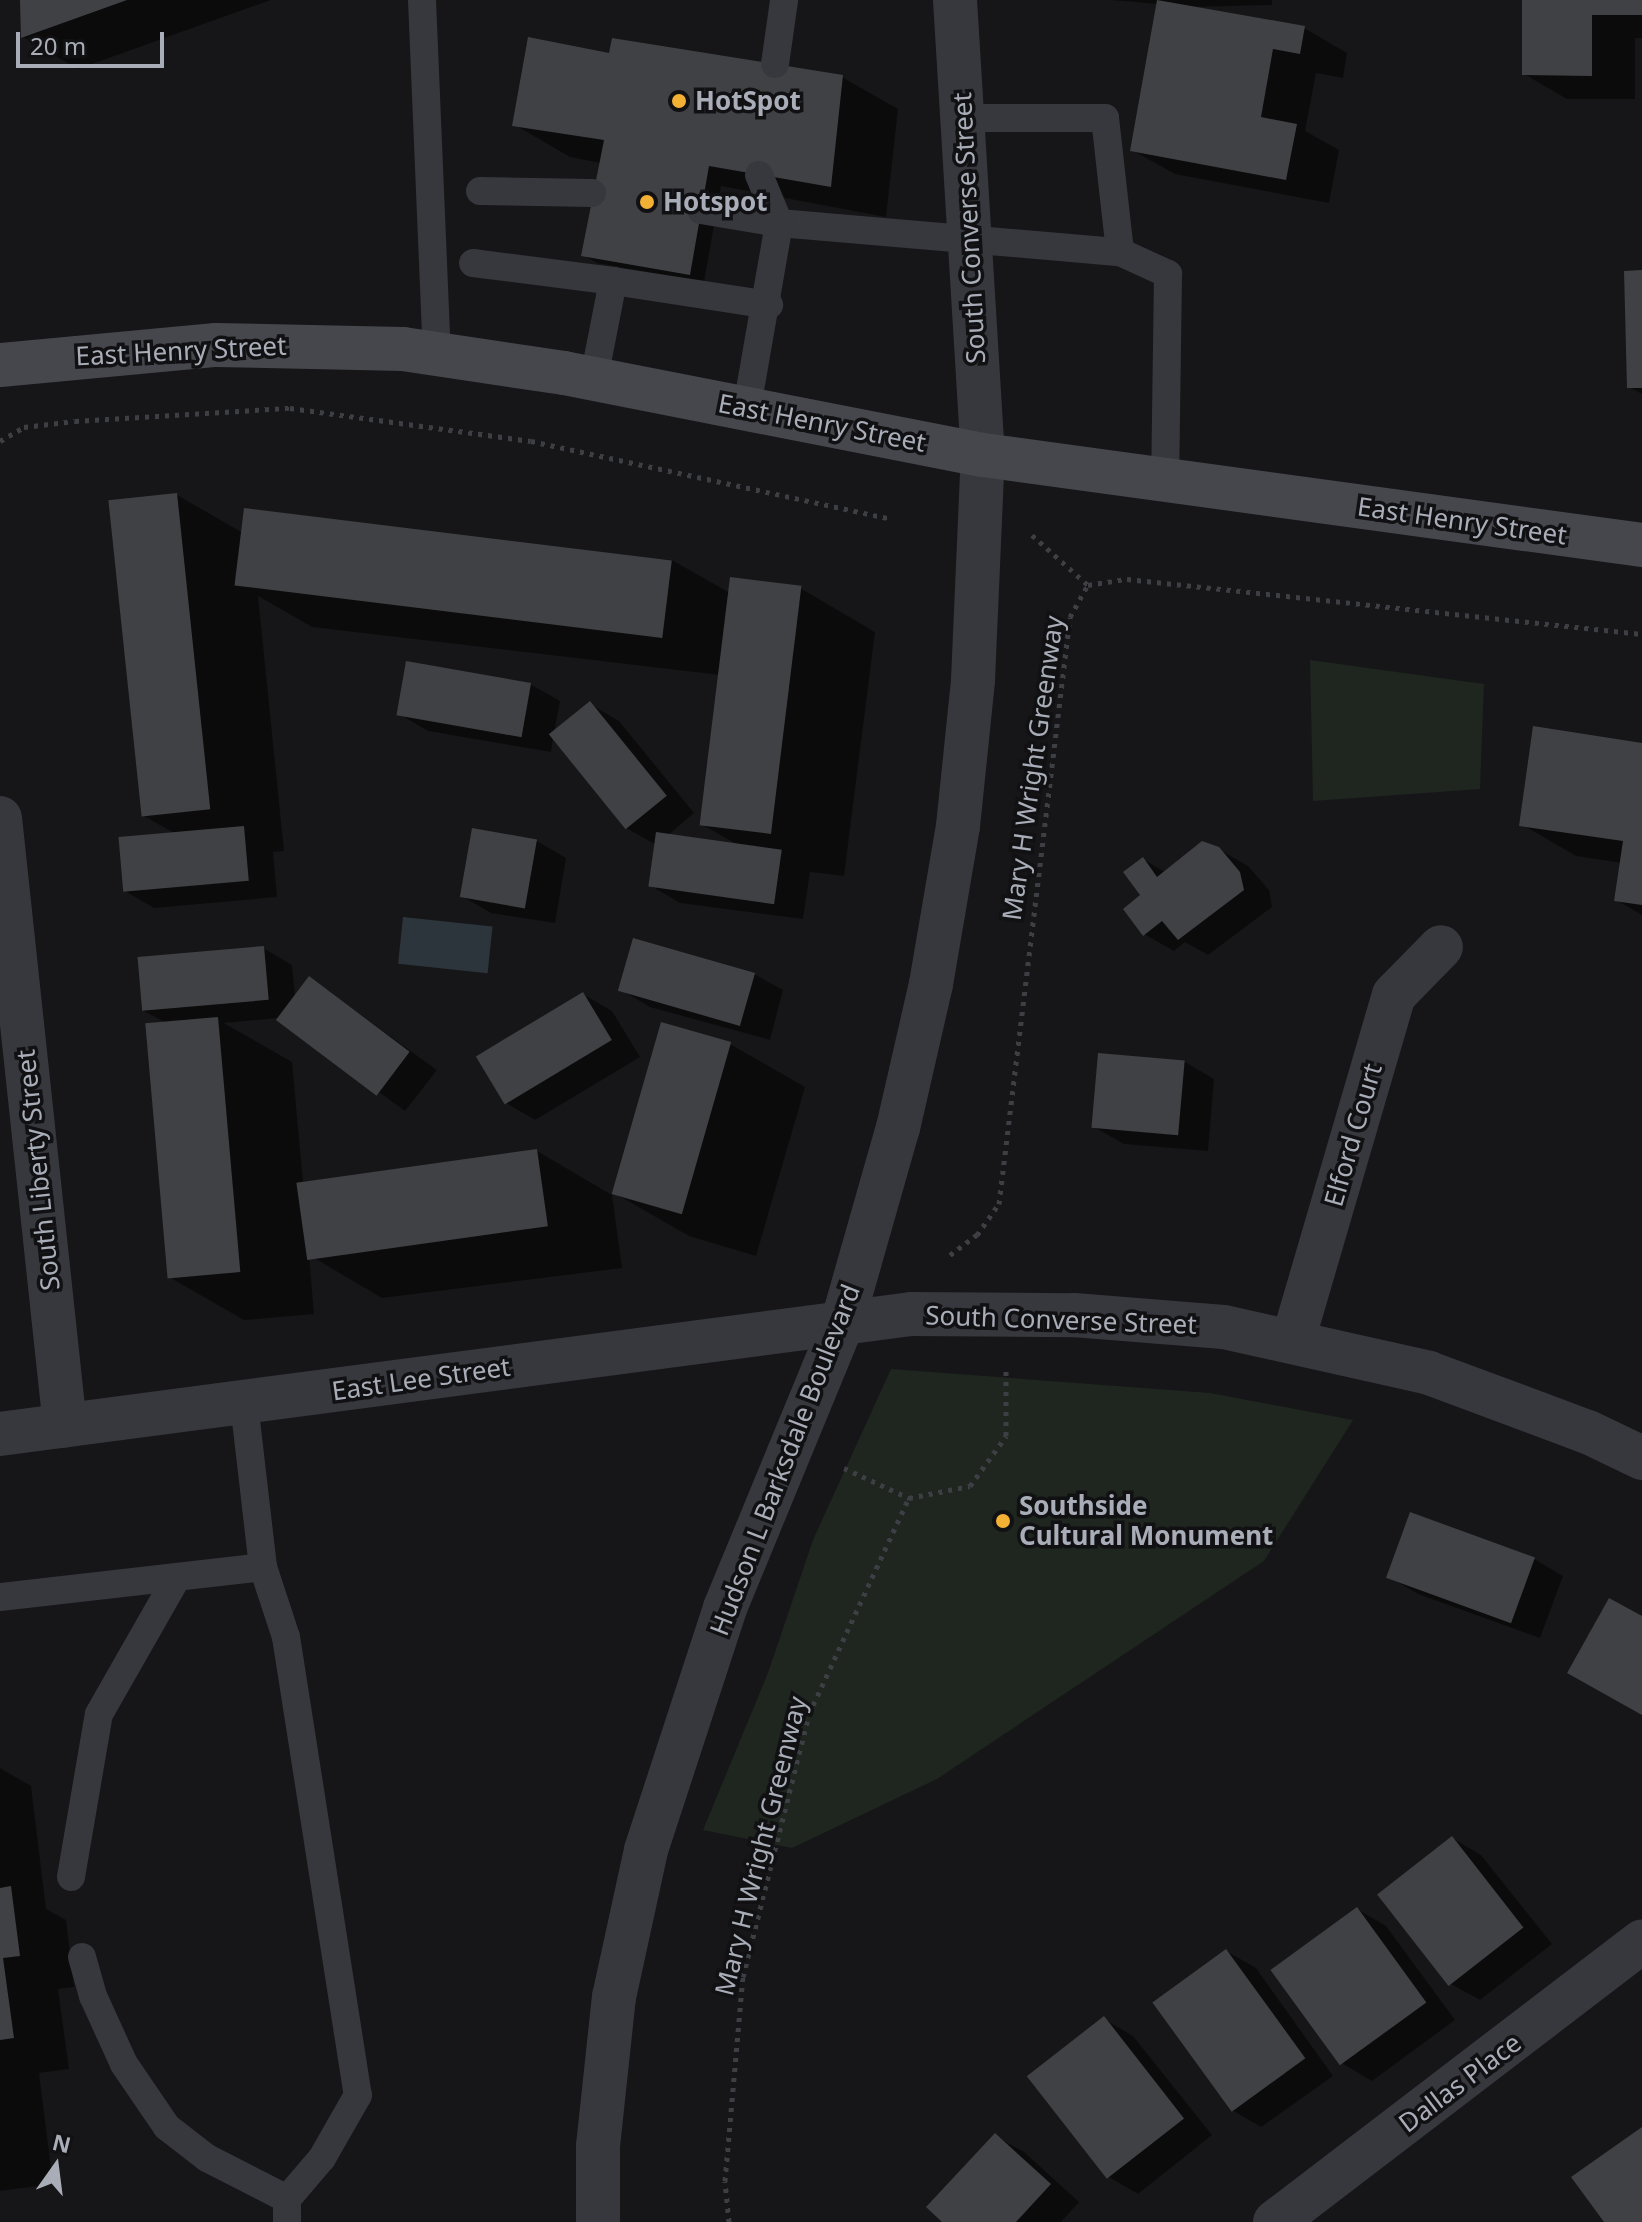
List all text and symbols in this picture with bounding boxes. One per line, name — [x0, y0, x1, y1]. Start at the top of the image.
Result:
scale bar — [20, 16, 168, 66]
text: 20 m — [30, 29, 86, 62]
place label: HotSpot — [695, 85, 801, 117]
marker: HotSpot — [670, 92, 688, 110]
street label: South Converse Street — [946, 92, 992, 364]
place label: Hotspot — [663, 186, 767, 218]
marker: Hotspot — [638, 193, 656, 211]
street label: East Henry Street — [75, 330, 287, 372]
street label: East Henry Street — [715, 388, 929, 458]
street label: East Henry Street — [1355, 491, 1569, 551]
street label: Mary H Wright Greenway — [996, 614, 1070, 922]
street label: South Liberty Street — [10, 1048, 66, 1292]
street label: Elford Court — [1318, 1060, 1388, 1210]
street label: Hudson L Barksdale Boulevard — [704, 1280, 866, 1640]
street label: South Converse Street — [925, 1300, 1197, 1340]
street label: East Lee Street — [330, 1351, 512, 1407]
place label: Southside Cultural Monument — [1019, 1490, 1273, 1552]
marker: Southside Cultural Monument — [994, 1512, 1012, 1530]
street label: Mary H Wright Greenway — [709, 1693, 813, 1999]
street label: Dallas Place — [1393, 2027, 1527, 2139]
north arrow — [16, 2126, 96, 2206]
text: N — [49, 2126, 74, 2159]

